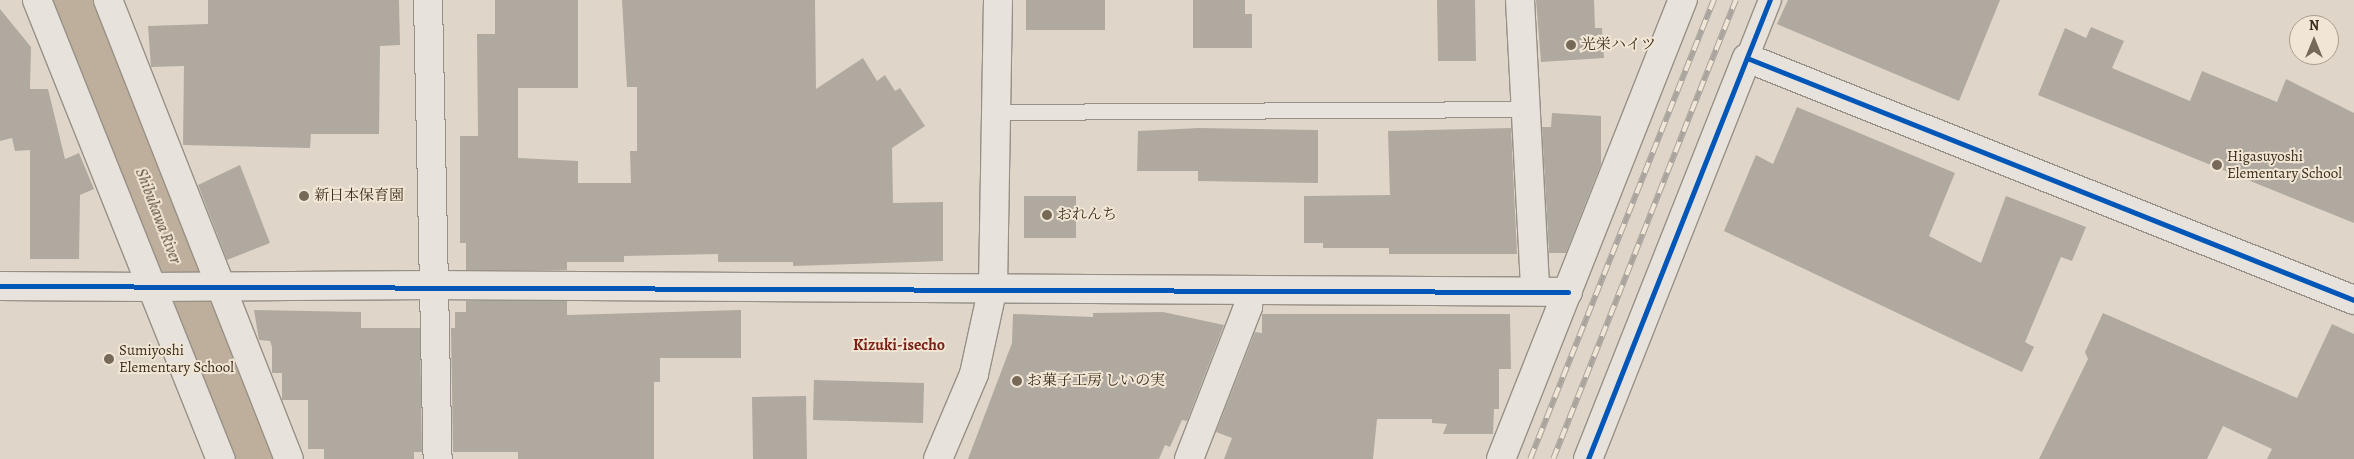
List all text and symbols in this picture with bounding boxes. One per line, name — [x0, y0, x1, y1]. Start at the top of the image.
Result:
north arrow — [2289, 15, 2339, 65]
text: N — [2309, 16, 2319, 35]
place label: 光栄ハイツ — [1581, 36, 1656, 54]
marker: 光栄ハイツ — [1565, 39, 1577, 51]
place label: Higasuyoshi Elementary School — [2227, 147, 2342, 182]
marker: Higasuyoshi Elementary School — [2211, 159, 2223, 171]
water label: Shibukawa River — [131, 166, 185, 266]
place label: 新日本保育園 — [314, 187, 404, 205]
marker: 新日本保育園 — [298, 190, 310, 202]
place label: おれんち — [1057, 206, 1117, 224]
marker: おれんち — [1041, 209, 1053, 221]
district label: Kizuki-isecho — [853, 335, 945, 355]
place label: Sumiyoshi Elementary School — [119, 341, 234, 376]
marker: Sumiyoshi Elementary School — [103, 353, 115, 365]
place label: お菓子工房 しいの実 — [1027, 372, 1165, 390]
marker: お菓子工房 しいの実 — [1011, 375, 1023, 387]

